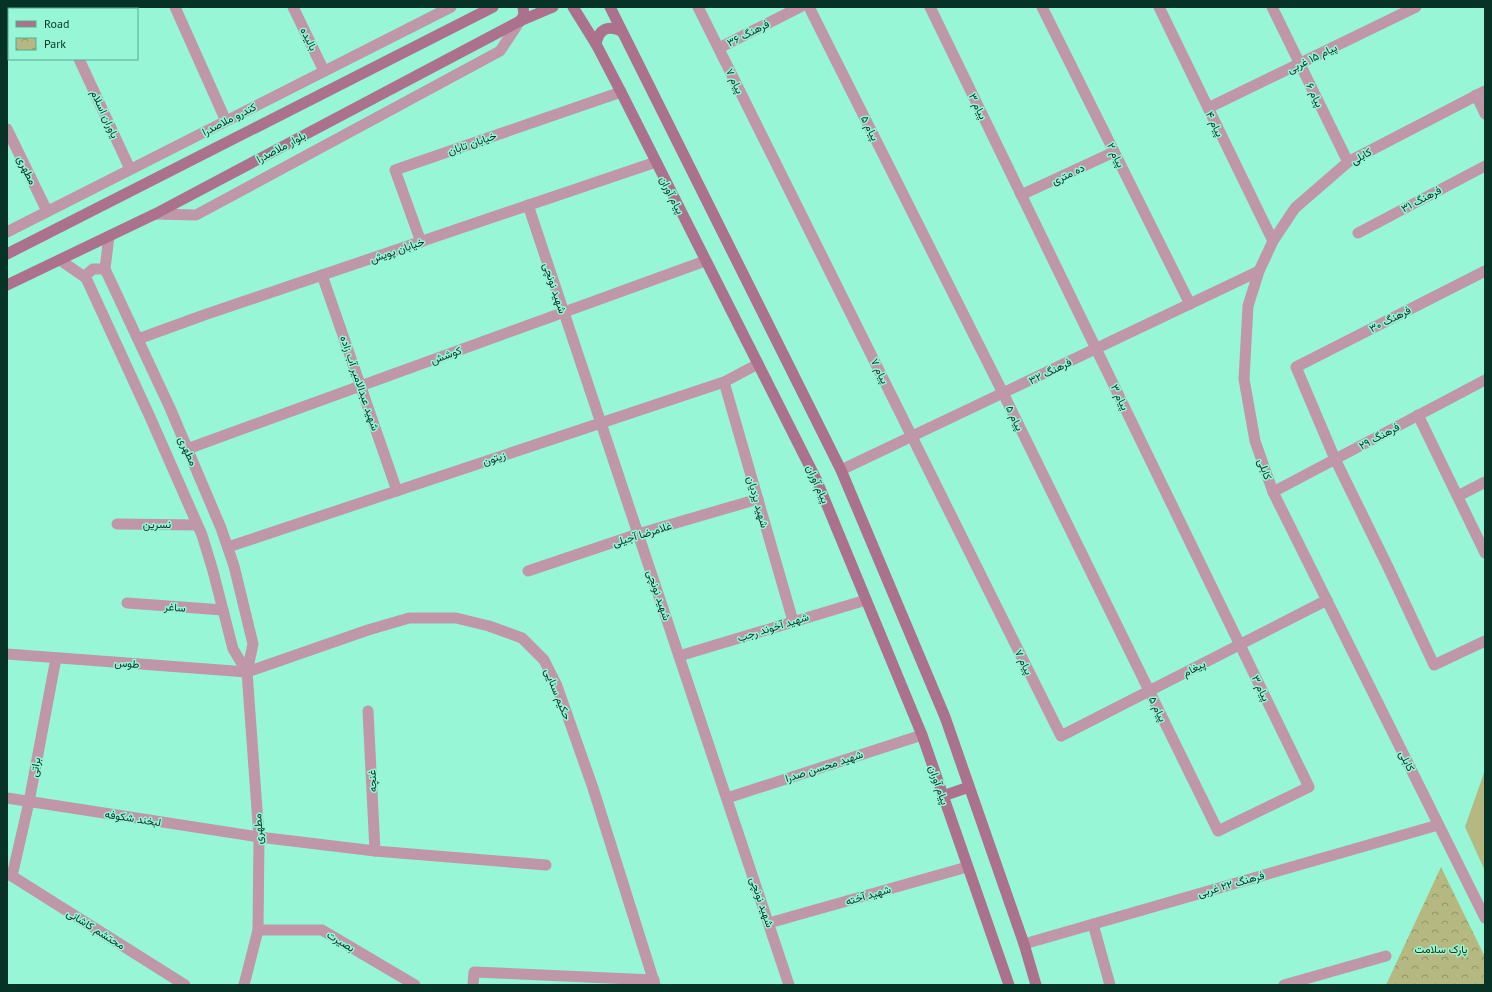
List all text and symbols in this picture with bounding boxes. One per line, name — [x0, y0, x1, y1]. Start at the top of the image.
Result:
legend — [8, 8, 138, 60]
text: Road — [44, 16, 69, 31]
street label: فرهنگ ۳۶ — [724, 16, 772, 50]
street label: بالیده — [297, 25, 321, 53]
text: Park — [44, 36, 66, 51]
street label: پیام ۱۵ غربی — [1285, 40, 1340, 77]
street label: پیام ۷ — [722, 66, 747, 97]
street label: پیام ۶ — [1302, 80, 1327, 110]
street label: یاوران اسلام — [87, 88, 122, 141]
street label: پیام ۳ — [965, 91, 990, 122]
street label: کندرو ملاصدرا — [200, 99, 259, 139]
street label: پیام ۴ — [1202, 109, 1227, 140]
street label: پیام ۵ — [857, 113, 882, 144]
street label: بلوار ملاصدرا — [254, 128, 308, 166]
street label: خیابان تابان — [446, 128, 498, 158]
street label: پیام ۲ — [1103, 140, 1128, 170]
street label: کابلی — [1348, 145, 1374, 167]
street label: مطهری — [14, 153, 40, 187]
street label: ده متری — [1049, 160, 1087, 188]
street label: پیام آوران — [656, 174, 688, 217]
street label: فرهنگ ۳۱ — [1399, 183, 1443, 215]
street label: خیابان پویش — [368, 234, 426, 267]
street label: شهید نونچی — [539, 261, 570, 316]
street label: فرهنگ ۳۰ — [1367, 303, 1413, 335]
street label: شهید عبدالامیر آب زاده — [337, 334, 383, 433]
street label: کوشش — [429, 343, 464, 367]
street label: فرهنگ ۳۲ — [1026, 355, 1074, 387]
street label: پیام ۷ — [867, 356, 892, 387]
street label: پیام ۳ — [1107, 382, 1132, 413]
street label: پیام ۵ — [1002, 403, 1027, 434]
street label: فرهنگ ۲۹ — [1356, 419, 1402, 453]
street label: مطهری — [175, 434, 201, 468]
street label: زیتون — [481, 448, 508, 468]
street label: کابلی — [1255, 456, 1275, 482]
street label: پیام آوران — [802, 463, 833, 506]
street label: شهید یزدیان — [744, 475, 772, 530]
street label: نسرین — [143, 517, 171, 531]
street label: غلامرضا آجیلی — [611, 518, 674, 550]
street label: شهید نونچی — [643, 568, 674, 623]
street label: ساغر — [163, 599, 187, 615]
street label: شهید آخوند رجب — [735, 609, 811, 645]
street label: پیام ۷ — [1011, 647, 1036, 678]
street label: طوس — [114, 655, 140, 671]
street label: پیغام — [1180, 656, 1208, 680]
street label: حکیم سنایی — [540, 666, 575, 722]
street label: پیام ۳ — [1248, 673, 1273, 704]
street label: پیام ۵ — [1145, 694, 1170, 725]
street label: شهید محسن صدرا — [783, 747, 865, 785]
street label: کابلی — [1396, 748, 1418, 774]
street label: براتی — [26, 756, 44, 778]
street label: پیام آوران — [925, 764, 952, 807]
street label: غنچه — [364, 769, 381, 793]
street label: لبخند شکوفه — [104, 807, 162, 829]
street label: مطهری — [250, 813, 266, 845]
street label: فرهنگ ۲۲ غربی — [1196, 868, 1266, 900]
street label: شهید نونچی — [746, 875, 777, 930]
street label: شهید آخته — [844, 882, 893, 908]
street label: محتشم کاشانی — [64, 906, 128, 953]
street label: بصیرت — [325, 927, 357, 955]
park label: پارک سلامت — [1414, 942, 1468, 957]

